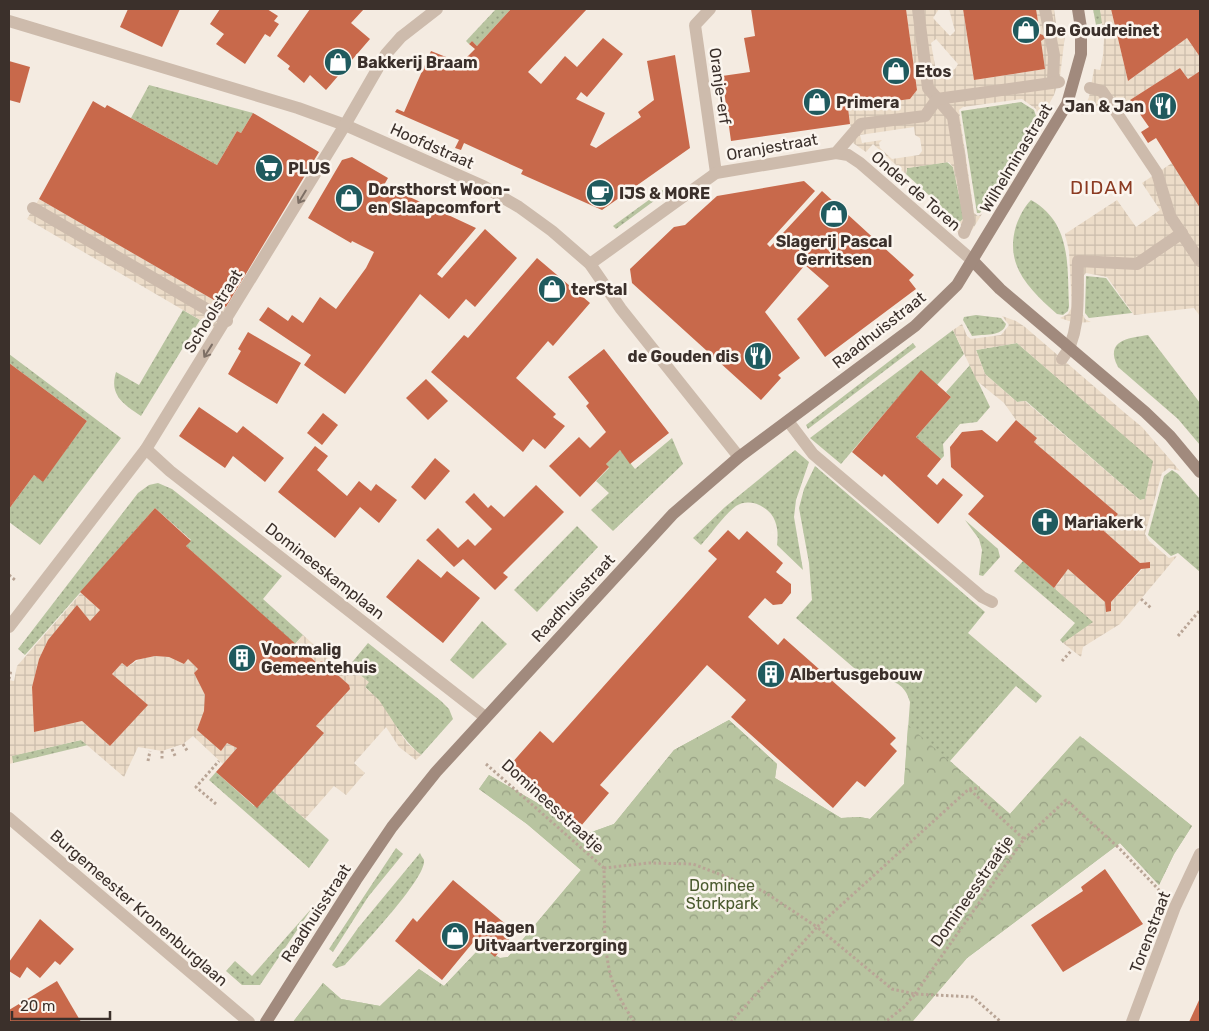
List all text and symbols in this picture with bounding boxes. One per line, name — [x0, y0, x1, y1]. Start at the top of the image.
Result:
shop icon: De Goudreinet — [1011, 15, 1041, 45]
place label: De Goudreinet — [1045, 21, 1160, 40]
street label: Oranje-erf — [705, 46, 735, 126]
shop icon: Bakkerij Braam — [323, 47, 353, 77]
place label: Bakkerij Braam — [357, 53, 478, 72]
shop icon: Etos — [881, 56, 911, 86]
place label: Etos — [915, 62, 951, 81]
shop icon: Primera — [802, 87, 832, 117]
restaurant icon: Jan & Jan — [1148, 91, 1178, 121]
place label: Primera — [836, 93, 899, 112]
place label: Jan & Jan — [1064, 97, 1144, 116]
street label: Wilhelminastraat — [976, 100, 1056, 216]
street label: Hoofdstraat — [387, 119, 477, 173]
street label: Oranjestraat — [725, 130, 819, 164]
street label: Onder de Toren — [867, 147, 965, 235]
supermarket icon: PLUS — [254, 153, 284, 183]
place label: PLUS — [288, 159, 331, 178]
district label: DIDAM — [1070, 176, 1134, 199]
cafe icon: IJS & MORE — [585, 178, 615, 208]
place label: Dorsthorst Woon- en Slaapcomfort — [368, 180, 510, 217]
shop icon: Dorsthorst Woon- en Slaapcomfort — [334, 183, 364, 213]
place label: IJS & MORE — [619, 184, 710, 203]
one-way arrow — [296, 189, 306, 203]
shop icon: Slagerij Pascal Gerritsen — [819, 199, 849, 229]
place label: Slagerij Pascal Gerritsen — [776, 232, 892, 269]
street label: Schoolstraat — [180, 266, 246, 356]
shop icon: terStal — [537, 274, 567, 304]
place label: terStal — [571, 280, 627, 299]
street label: Raadhuisstraat — [829, 288, 929, 372]
restaurant icon: de Gouden dis — [743, 341, 773, 371]
one-way arrow — [203, 343, 213, 357]
place label: de Gouden dis — [628, 347, 739, 366]
church icon: Mariakerk — [1030, 507, 1060, 537]
place label: Mariakerk — [1064, 513, 1144, 532]
street label: Domineeskamplaan — [262, 519, 388, 623]
street label: Raadhuisstraat — [527, 550, 619, 646]
place label: Voormalig Gemeentehuis — [261, 640, 377, 677]
building icon: Voormalig Gemeentehuis — [227, 643, 257, 673]
building icon: Albertusgebouw — [756, 659, 786, 689]
place label: Albertusgebouw — [790, 665, 923, 684]
street label: Domineesstraatje — [498, 755, 608, 857]
street label: Burgemeester Kronenburglaan — [46, 826, 232, 990]
street label: Domineesstraatje — [927, 832, 1017, 950]
street label: Raadhuisstraat — [277, 860, 355, 966]
park label: Dominee Storkpark — [686, 876, 759, 913]
street label: Torenstraat — [1126, 889, 1174, 975]
place label: Haagen Uitvaartverzorging — [474, 918, 627, 955]
shop icon: Haagen Uitvaartverzorging — [440, 921, 470, 951]
scale bar — [12, 988, 110, 1020]
text: 20 m — [20, 997, 55, 1015]

